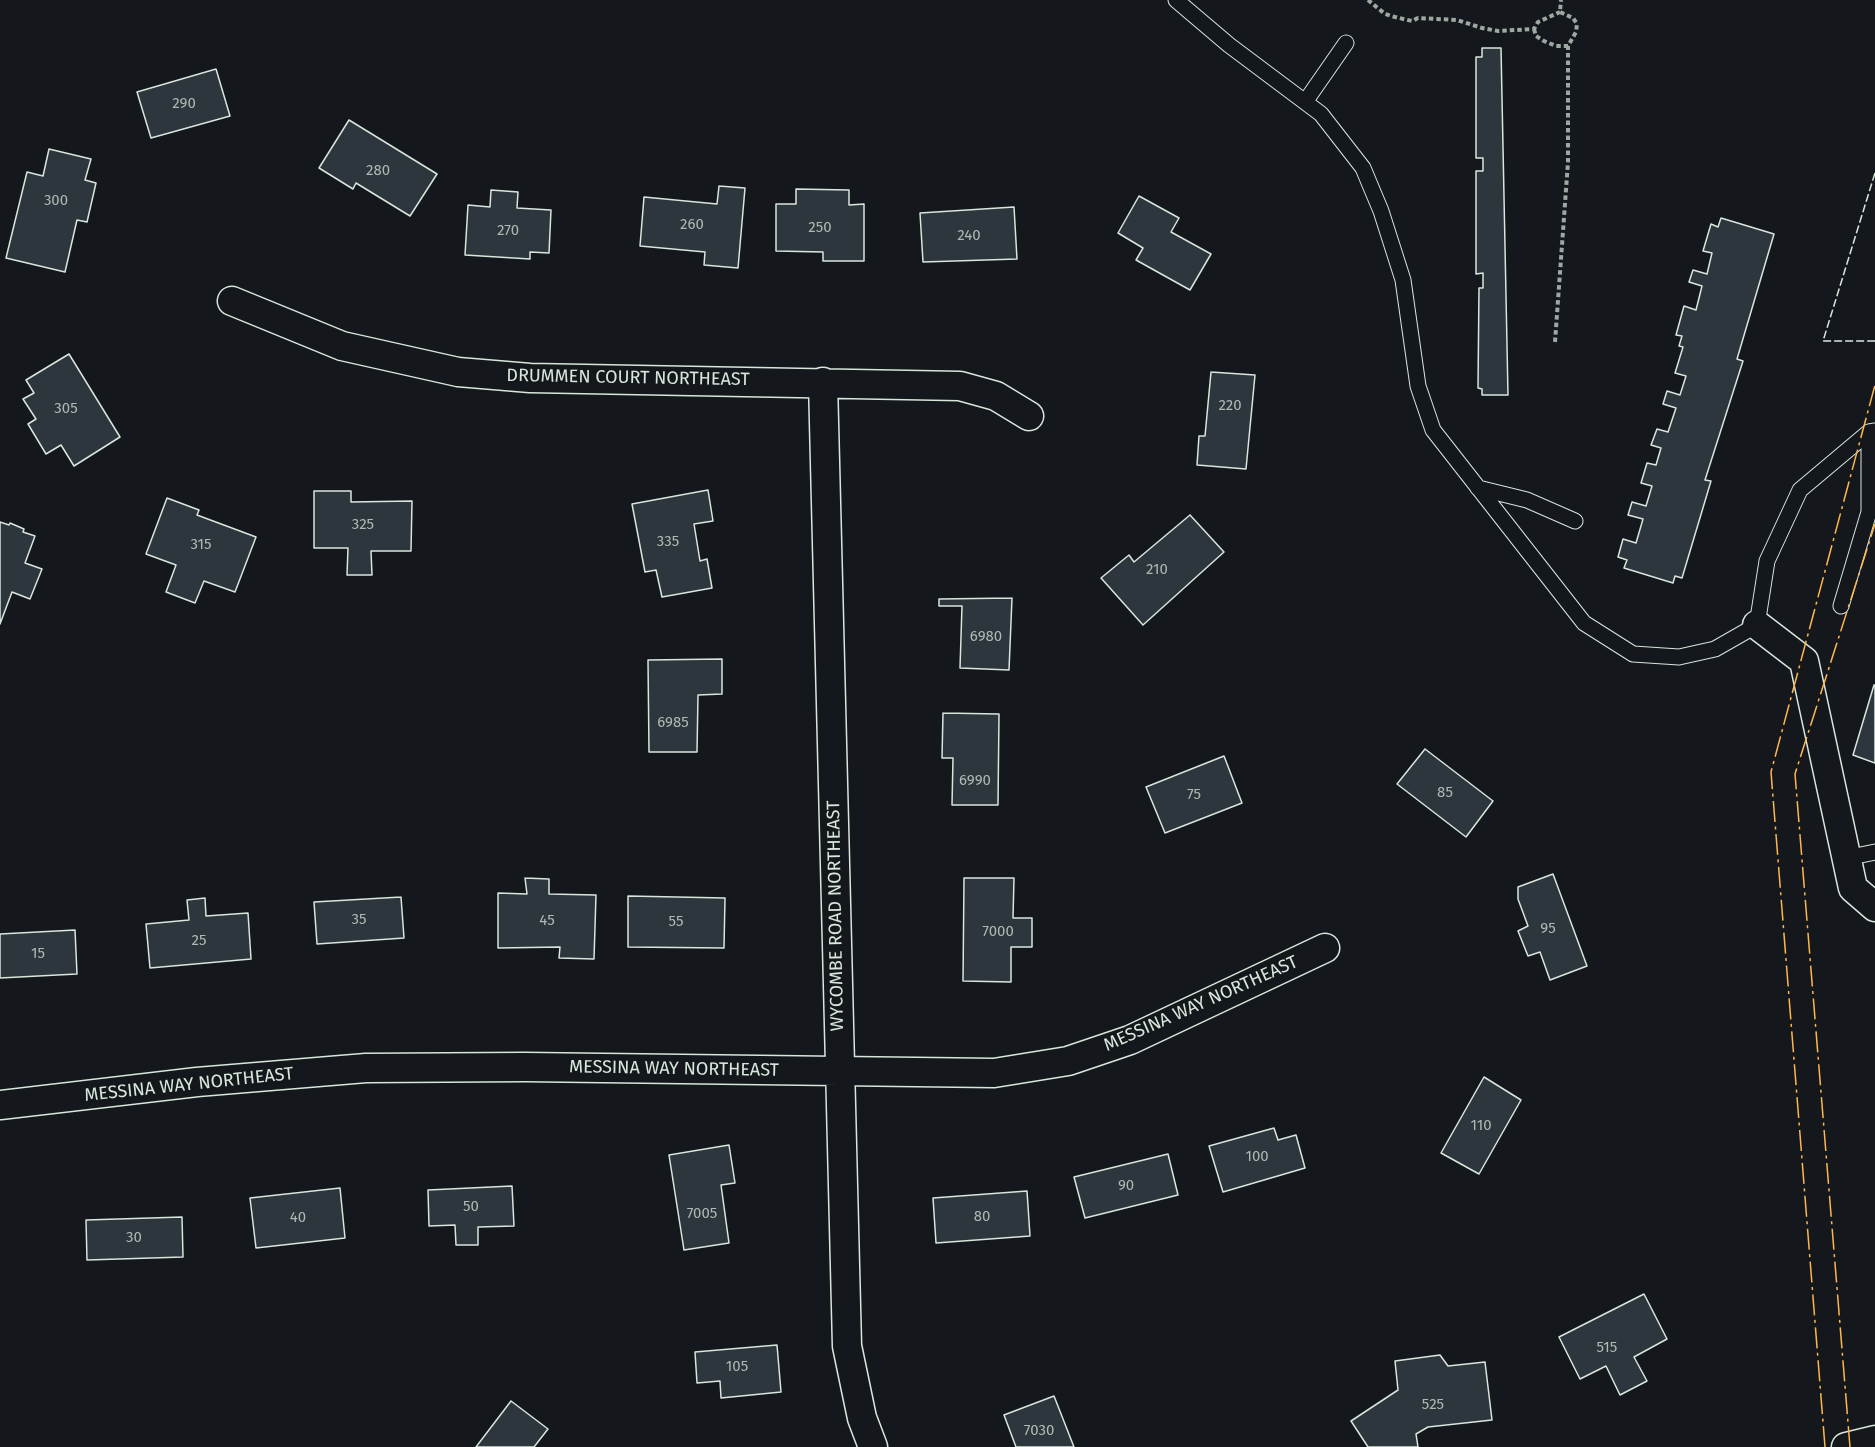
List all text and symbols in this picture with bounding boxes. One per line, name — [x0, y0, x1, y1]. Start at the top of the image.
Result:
house number: 290 — [172, 95, 196, 113]
house number: 280 — [366, 162, 390, 180]
house number: 300 — [44, 192, 68, 210]
house number: 260 — [680, 216, 704, 234]
house number: 250 — [808, 219, 832, 237]
house number: 270 — [497, 222, 519, 240]
house number: 240 — [957, 227, 981, 245]
street label: DRUMMEN COURT NORTHEAST — [506, 365, 750, 391]
house number: 220 — [1218, 397, 1242, 415]
house number: 305 — [54, 400, 78, 418]
house number: 325 — [352, 516, 374, 534]
house number: 335 — [657, 533, 679, 551]
house number: 315 — [190, 536, 212, 554]
house number: 210 — [1146, 561, 1168, 579]
house number: 6980 — [970, 628, 1002, 646]
house number: 6985 — [657, 714, 689, 732]
house number: 6990 — [959, 772, 991, 790]
house number: 85 — [1437, 784, 1453, 802]
house number: 75 — [1187, 786, 1201, 804]
street label: WYCOMBE ROAD NORTHEAST — [823, 800, 849, 1032]
house number: 35 — [352, 911, 366, 929]
house number: 45 — [539, 912, 555, 930]
house number: 55 — [669, 913, 683, 931]
house number: 95 — [1540, 920, 1556, 938]
house number: 7000 — [982, 923, 1014, 941]
house number: 25 — [192, 932, 206, 950]
house number: 15 — [31, 945, 45, 963]
street label: MESSINA WAY NORTHEAST — [1101, 951, 1301, 1057]
street label: MESSINA WAY NORTHEAST — [569, 1056, 779, 1082]
street label: MESSINA WAY NORTHEAST — [83, 1063, 295, 1107]
house number: 110 — [1470, 1117, 1492, 1135]
house number: 100 — [1245, 1148, 1269, 1166]
house number: 90 — [1118, 1177, 1134, 1195]
house number: 50 — [463, 1198, 479, 1216]
house number: 7005 — [687, 1205, 717, 1223]
house number: 80 — [974, 1208, 990, 1226]
house number: 40 — [290, 1209, 306, 1227]
house number: 30 — [126, 1229, 142, 1247]
house number: 515 — [1597, 1339, 1617, 1357]
house number: 105 — [726, 1358, 748, 1376]
house number: 525 — [1422, 1396, 1444, 1414]
house number: 7030 — [1024, 1422, 1054, 1440]

